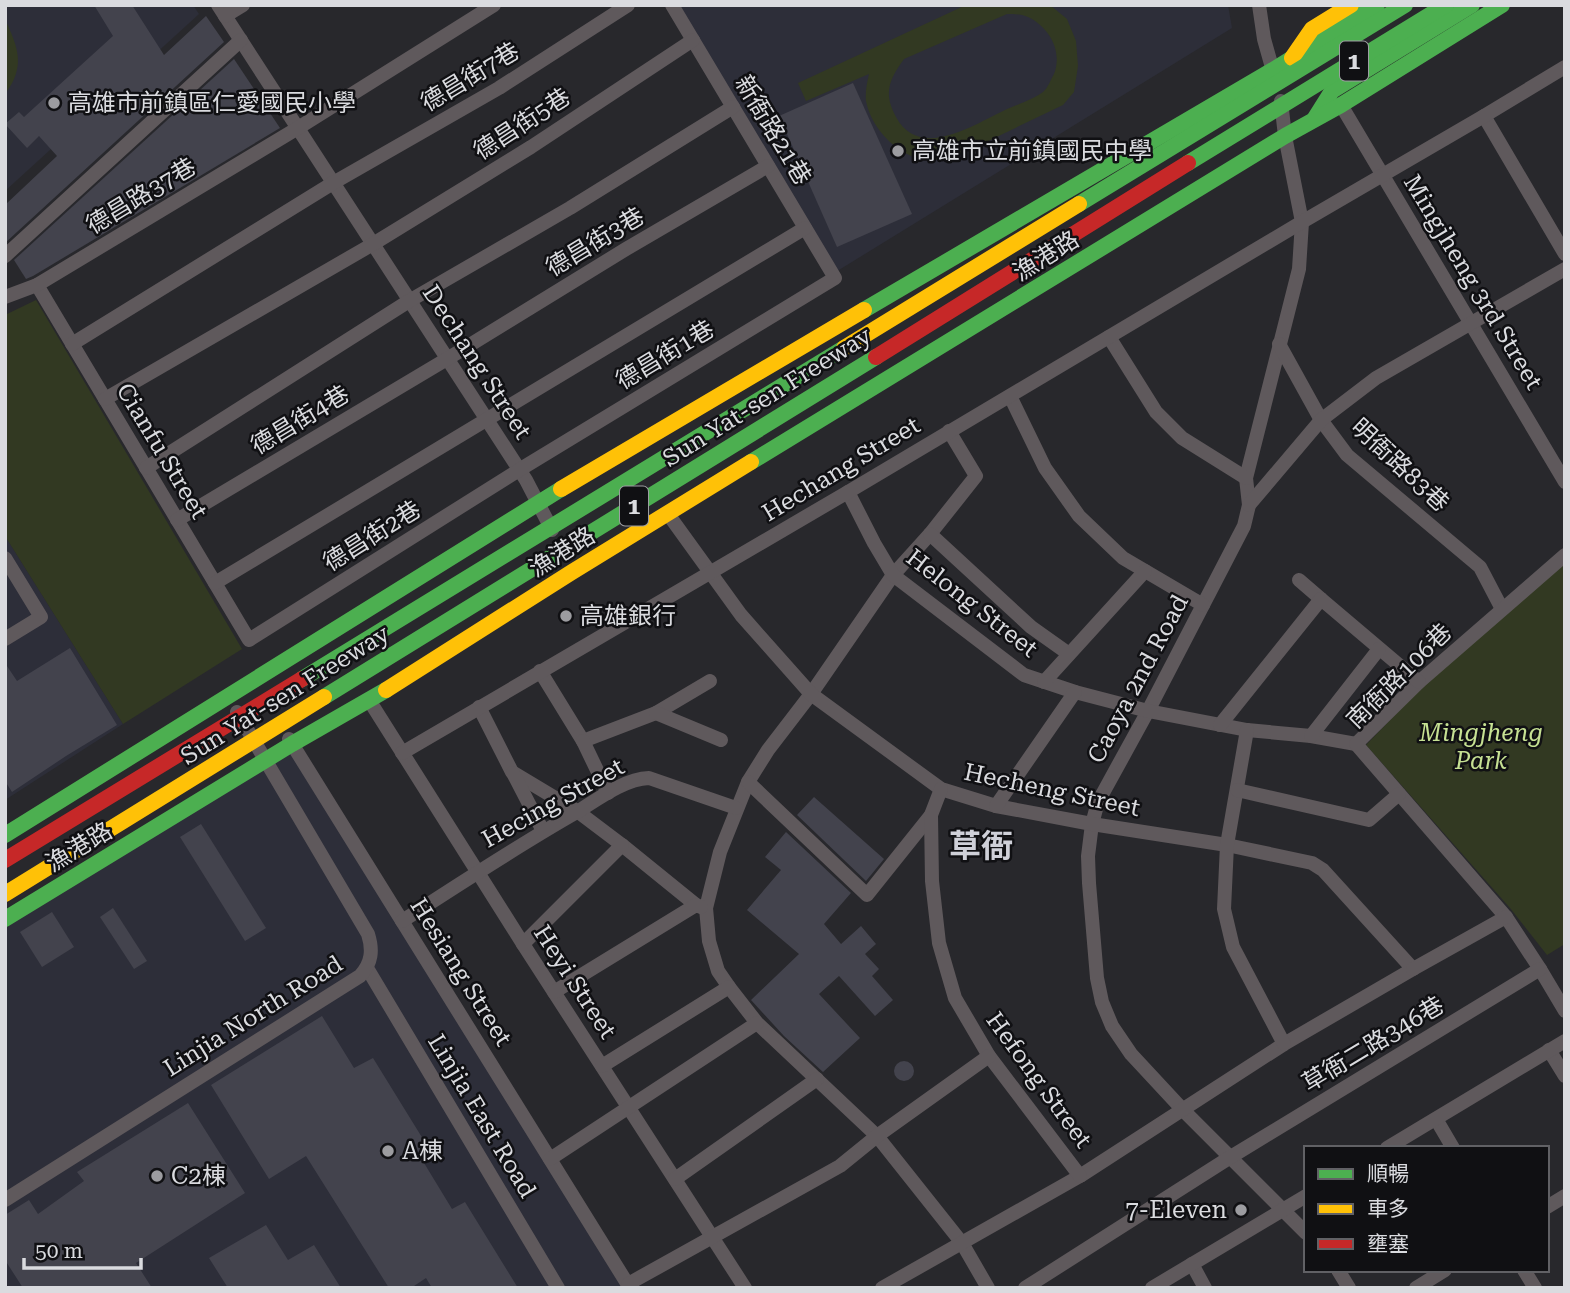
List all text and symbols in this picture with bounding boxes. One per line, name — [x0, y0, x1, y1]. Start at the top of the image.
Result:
street label: 德昌街7巷 — [416, 37, 524, 117]
road number: 1 — [1340, 41, 1368, 80]
street label: 新衙路21巷 — [729, 70, 817, 190]
street label: 德昌街5巷 — [468, 82, 576, 166]
place label: 高雄市前鎮區仁愛國民小學 — [68, 89, 356, 117]
marker: 高雄市前鎮區仁愛國民小學 — [46, 95, 62, 111]
place label: 高雄市立前鎮國民中學 — [912, 137, 1152, 165]
marker: 高雄市立前鎮國民中學 — [890, 143, 906, 159]
street label: 德昌路37巷 — [81, 152, 201, 240]
street label: Mingjheng 3rd Street — [1398, 170, 1548, 394]
street label: 德昌街3巷 — [541, 202, 649, 282]
street label: 漁港路 — [1008, 225, 1084, 287]
street label: Dechang Street — [417, 280, 537, 444]
street label: 德昌街1巷 — [611, 315, 719, 395]
street label: Sun Yat-sen Freeway — [658, 321, 877, 473]
street label: Cianfu Street — [111, 378, 213, 524]
street label: 德昌街4巷 — [246, 380, 354, 460]
street label: Hechang Street — [757, 411, 925, 527]
street label: 明衙路83巷 — [1346, 413, 1454, 517]
road number: 1 — [620, 486, 648, 526]
street label: 德昌街2巷 — [318, 495, 426, 577]
street label: 漁港路 — [524, 521, 600, 583]
street label: Helong Street — [901, 543, 1043, 663]
street label: Caoya 2nd Road — [1082, 590, 1194, 768]
place label: 高雄銀行 — [580, 602, 676, 630]
marker: 高雄銀行 — [558, 608, 574, 624]
street label: 南衙路106巷 — [1341, 618, 1457, 734]
street label: Sun Yat-sen Freeway — [176, 619, 395, 771]
park label: Mingjheng Park — [1418, 719, 1543, 775]
street label: Hecing Street — [477, 752, 629, 854]
street label: Hecheng Street — [961, 758, 1143, 822]
street label: 漁港路 — [41, 816, 117, 878]
district label: 草衙 — [949, 827, 1013, 865]
street label: Hesiang Street — [404, 893, 518, 1051]
street label: Heyi Street — [528, 920, 622, 1044]
street label: Linjia North Road — [159, 950, 347, 1082]
street label: 草衙二路346巷 — [1297, 991, 1449, 1097]
street label: Hefong Street — [980, 1007, 1098, 1153]
street label: Linjia East Road — [422, 1029, 542, 1203]
place label: A棟 — [402, 1137, 443, 1165]
marker: A棟 — [380, 1143, 396, 1159]
legend — [1304, 1146, 1549, 1272]
place label: C2棟 — [171, 1162, 226, 1190]
text: 順暢 — [1367, 1162, 1409, 1186]
marker: C2棟 — [149, 1168, 165, 1184]
place label: 7-Eleven — [1125, 1196, 1227, 1224]
text: 車多 — [1367, 1197, 1409, 1221]
marker: 7-Eleven — [1233, 1202, 1249, 1218]
scale bar — [24, 1226, 142, 1270]
text: 壅塞 — [1367, 1232, 1409, 1256]
text: 50 m — [35, 1239, 83, 1263]

